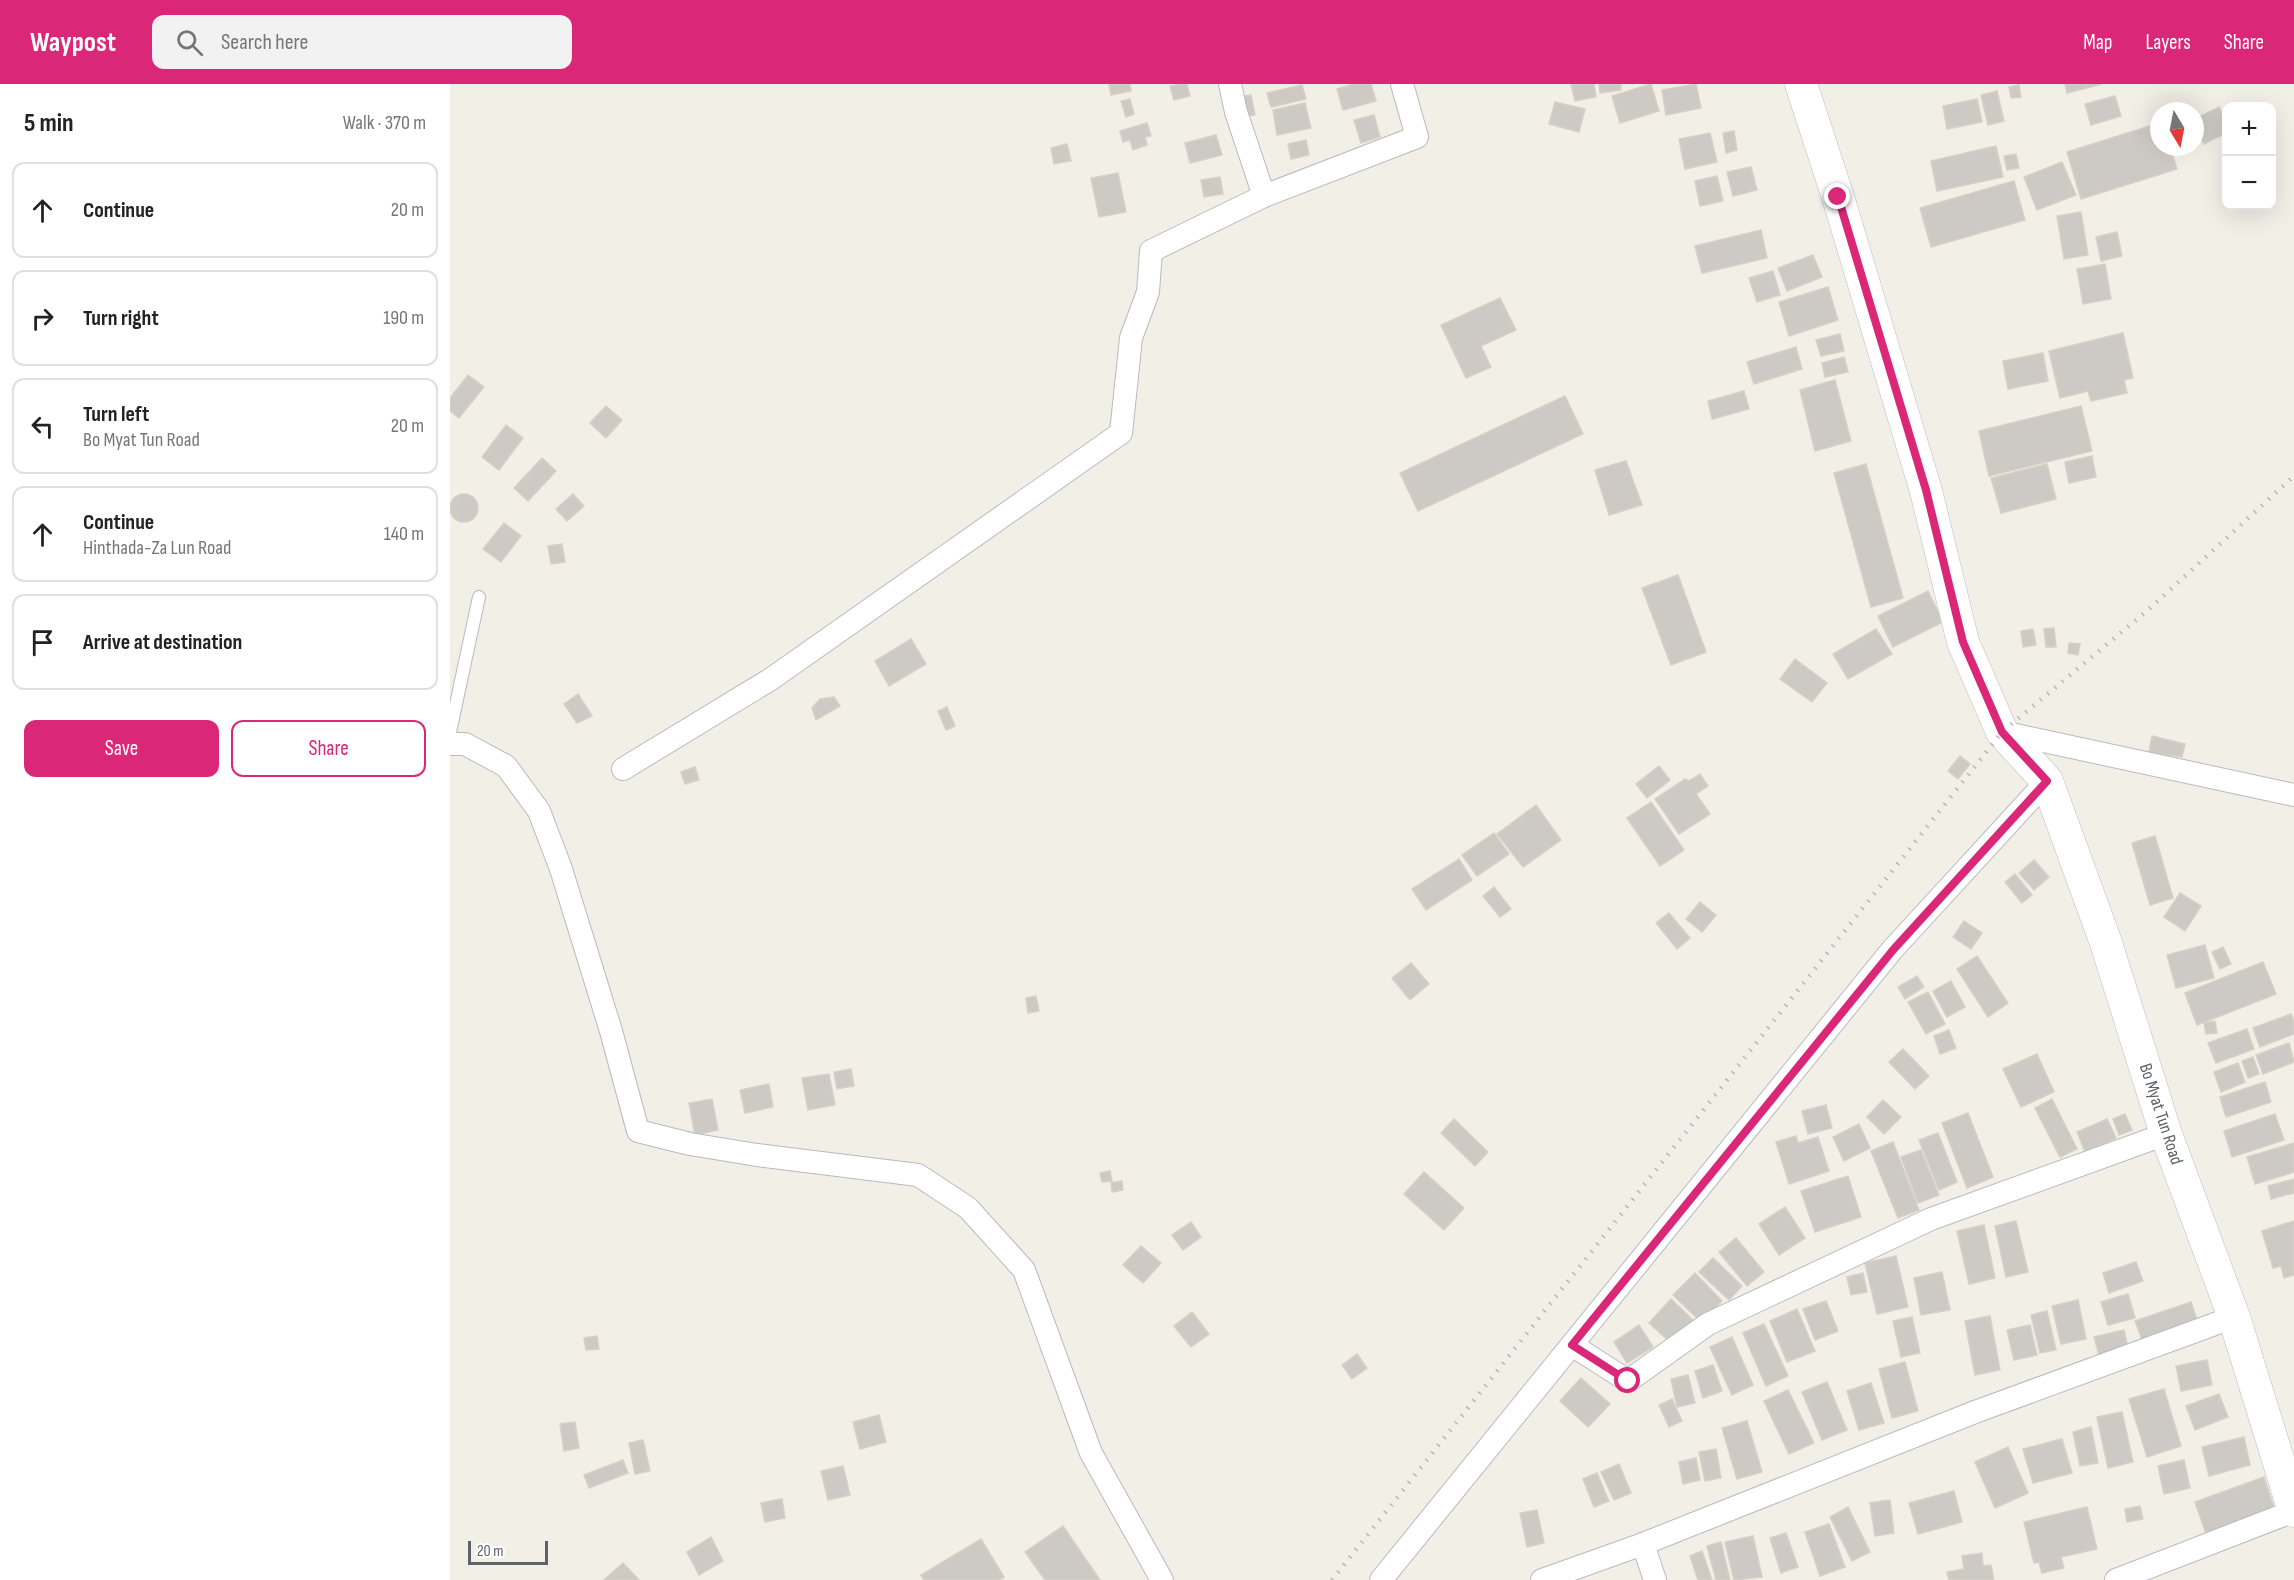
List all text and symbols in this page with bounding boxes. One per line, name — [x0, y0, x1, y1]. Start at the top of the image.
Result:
search box — [152, 15, 572, 69]
text: Waypost — [30, 26, 116, 59]
icon: search — [173, 26, 206, 59]
text: Search here — [221, 29, 308, 56]
text: Map — [2083, 30, 2112, 55]
text: Layers — [2145, 30, 2191, 55]
text: Share — [2224, 30, 2264, 55]
north arrow — [2150, 102, 2204, 156]
map controls — [2222, 102, 2276, 210]
button: + — [2222, 102, 2276, 156]
text: 5 min — [24, 108, 74, 139]
text: Walk · 370 m — [343, 111, 426, 135]
button: − — [2222, 156, 2276, 210]
route end — [1824, 183, 1850, 209]
icon: ahead — [26, 194, 59, 227]
text: Continue — [83, 197, 154, 224]
text: 20 m — [391, 198, 424, 222]
icon: right — [26, 302, 59, 335]
text: Turn right — [83, 305, 159, 332]
text: 190 m — [383, 306, 424, 330]
text: Turn left — [83, 401, 149, 428]
icon: left — [26, 410, 59, 443]
text: 20 m — [391, 414, 424, 438]
text: Bo Myat Tun Road — [83, 428, 200, 452]
text: Continue — [83, 509, 154, 536]
icon: ahead — [26, 518, 59, 551]
text: 140 m — [384, 522, 424, 546]
text: Hinthada-Za Lun Road — [83, 536, 231, 560]
icon: arrive — [26, 626, 59, 659]
text: Arrive at destination — [83, 629, 242, 656]
button: Save — [24, 720, 219, 777]
button: Share — [231, 720, 426, 777]
street label: Bo Myat Tun Road — [2135, 1061, 2187, 1167]
route start — [1614, 1367, 1640, 1393]
scale bar — [468, 1538, 548, 1566]
text: 20 m — [477, 1542, 504, 1561]

